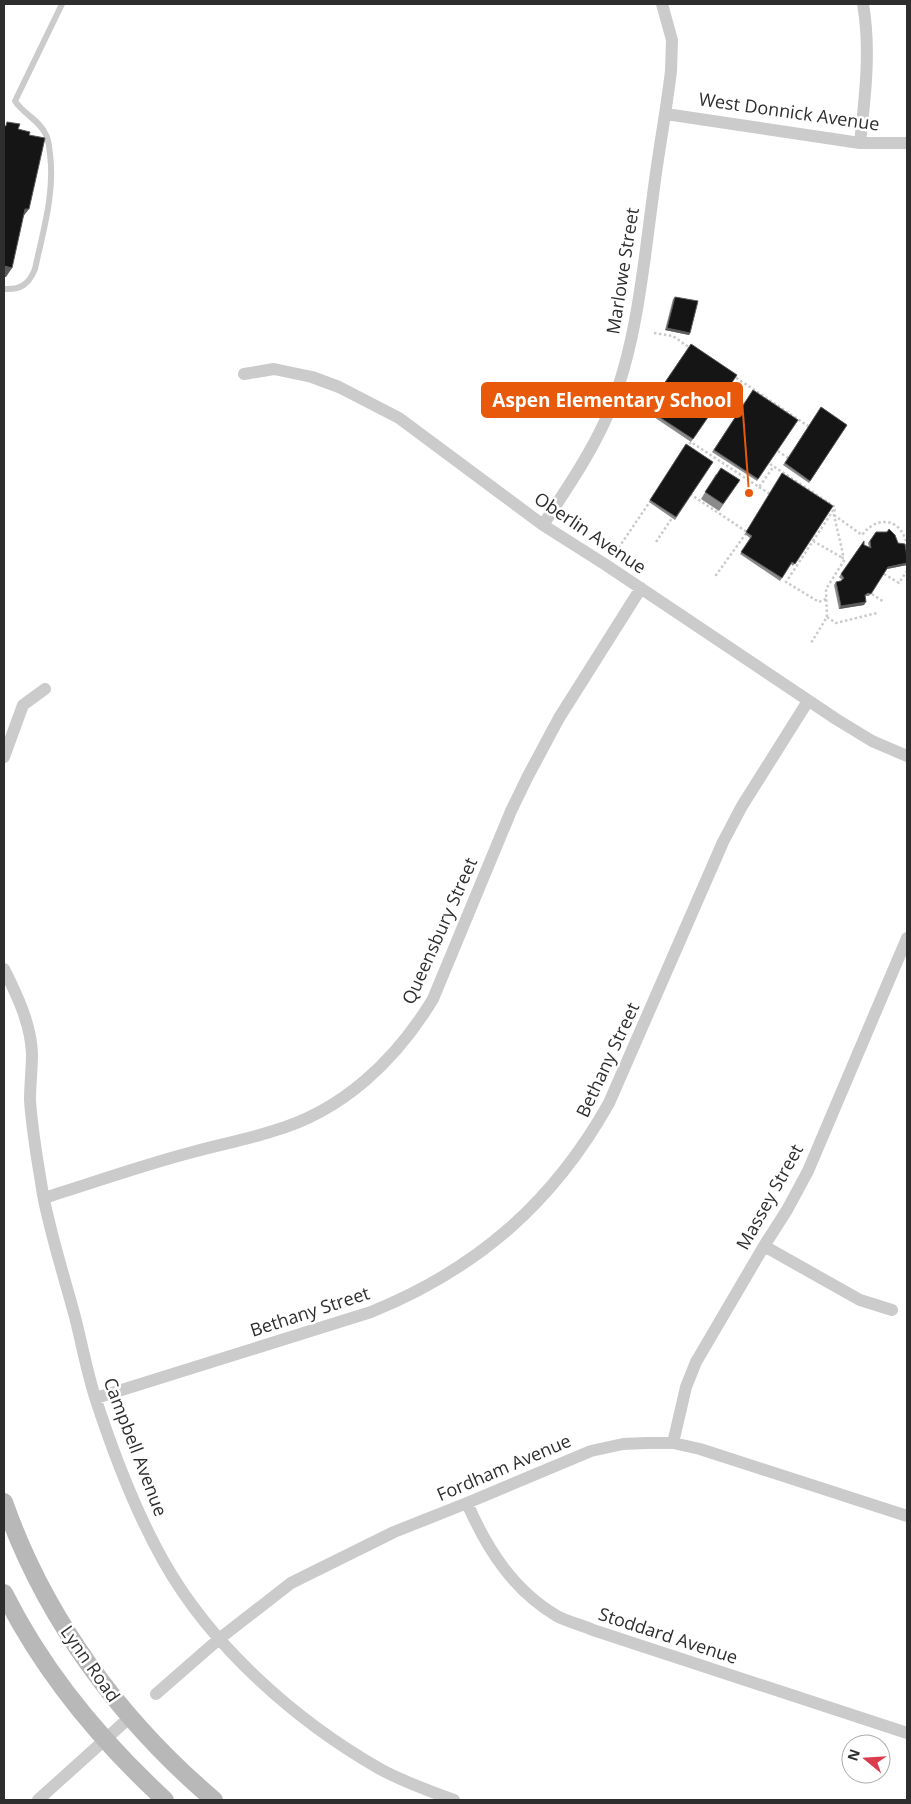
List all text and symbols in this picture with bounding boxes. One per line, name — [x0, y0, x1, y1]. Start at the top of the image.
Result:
street label: West Donnick Avenue — [697, 86, 881, 136]
street label: Marlowe Street — [600, 206, 644, 336]
callout: Aspen Elementary School — [482, 383, 742, 417]
text: Aspen Elementary School — [492, 387, 732, 413]
street label: Oberlin Avenue — [530, 486, 651, 578]
street label: Queensbury Street — [396, 853, 482, 1008]
street label: Bethany Street — [570, 998, 644, 1121]
street label: Massey Street — [730, 1139, 808, 1254]
street label: Bethany Street — [247, 1280, 372, 1342]
street label: Campbell Avenue — [98, 1374, 173, 1519]
street label: Fordham Avenue — [433, 1428, 574, 1506]
street label: Stoddard Avenue — [596, 1601, 741, 1669]
street label: Lynn Road — [56, 1620, 126, 1706]
north arrow — [841, 1734, 891, 1784]
text: N — [842, 1746, 864, 1763]

